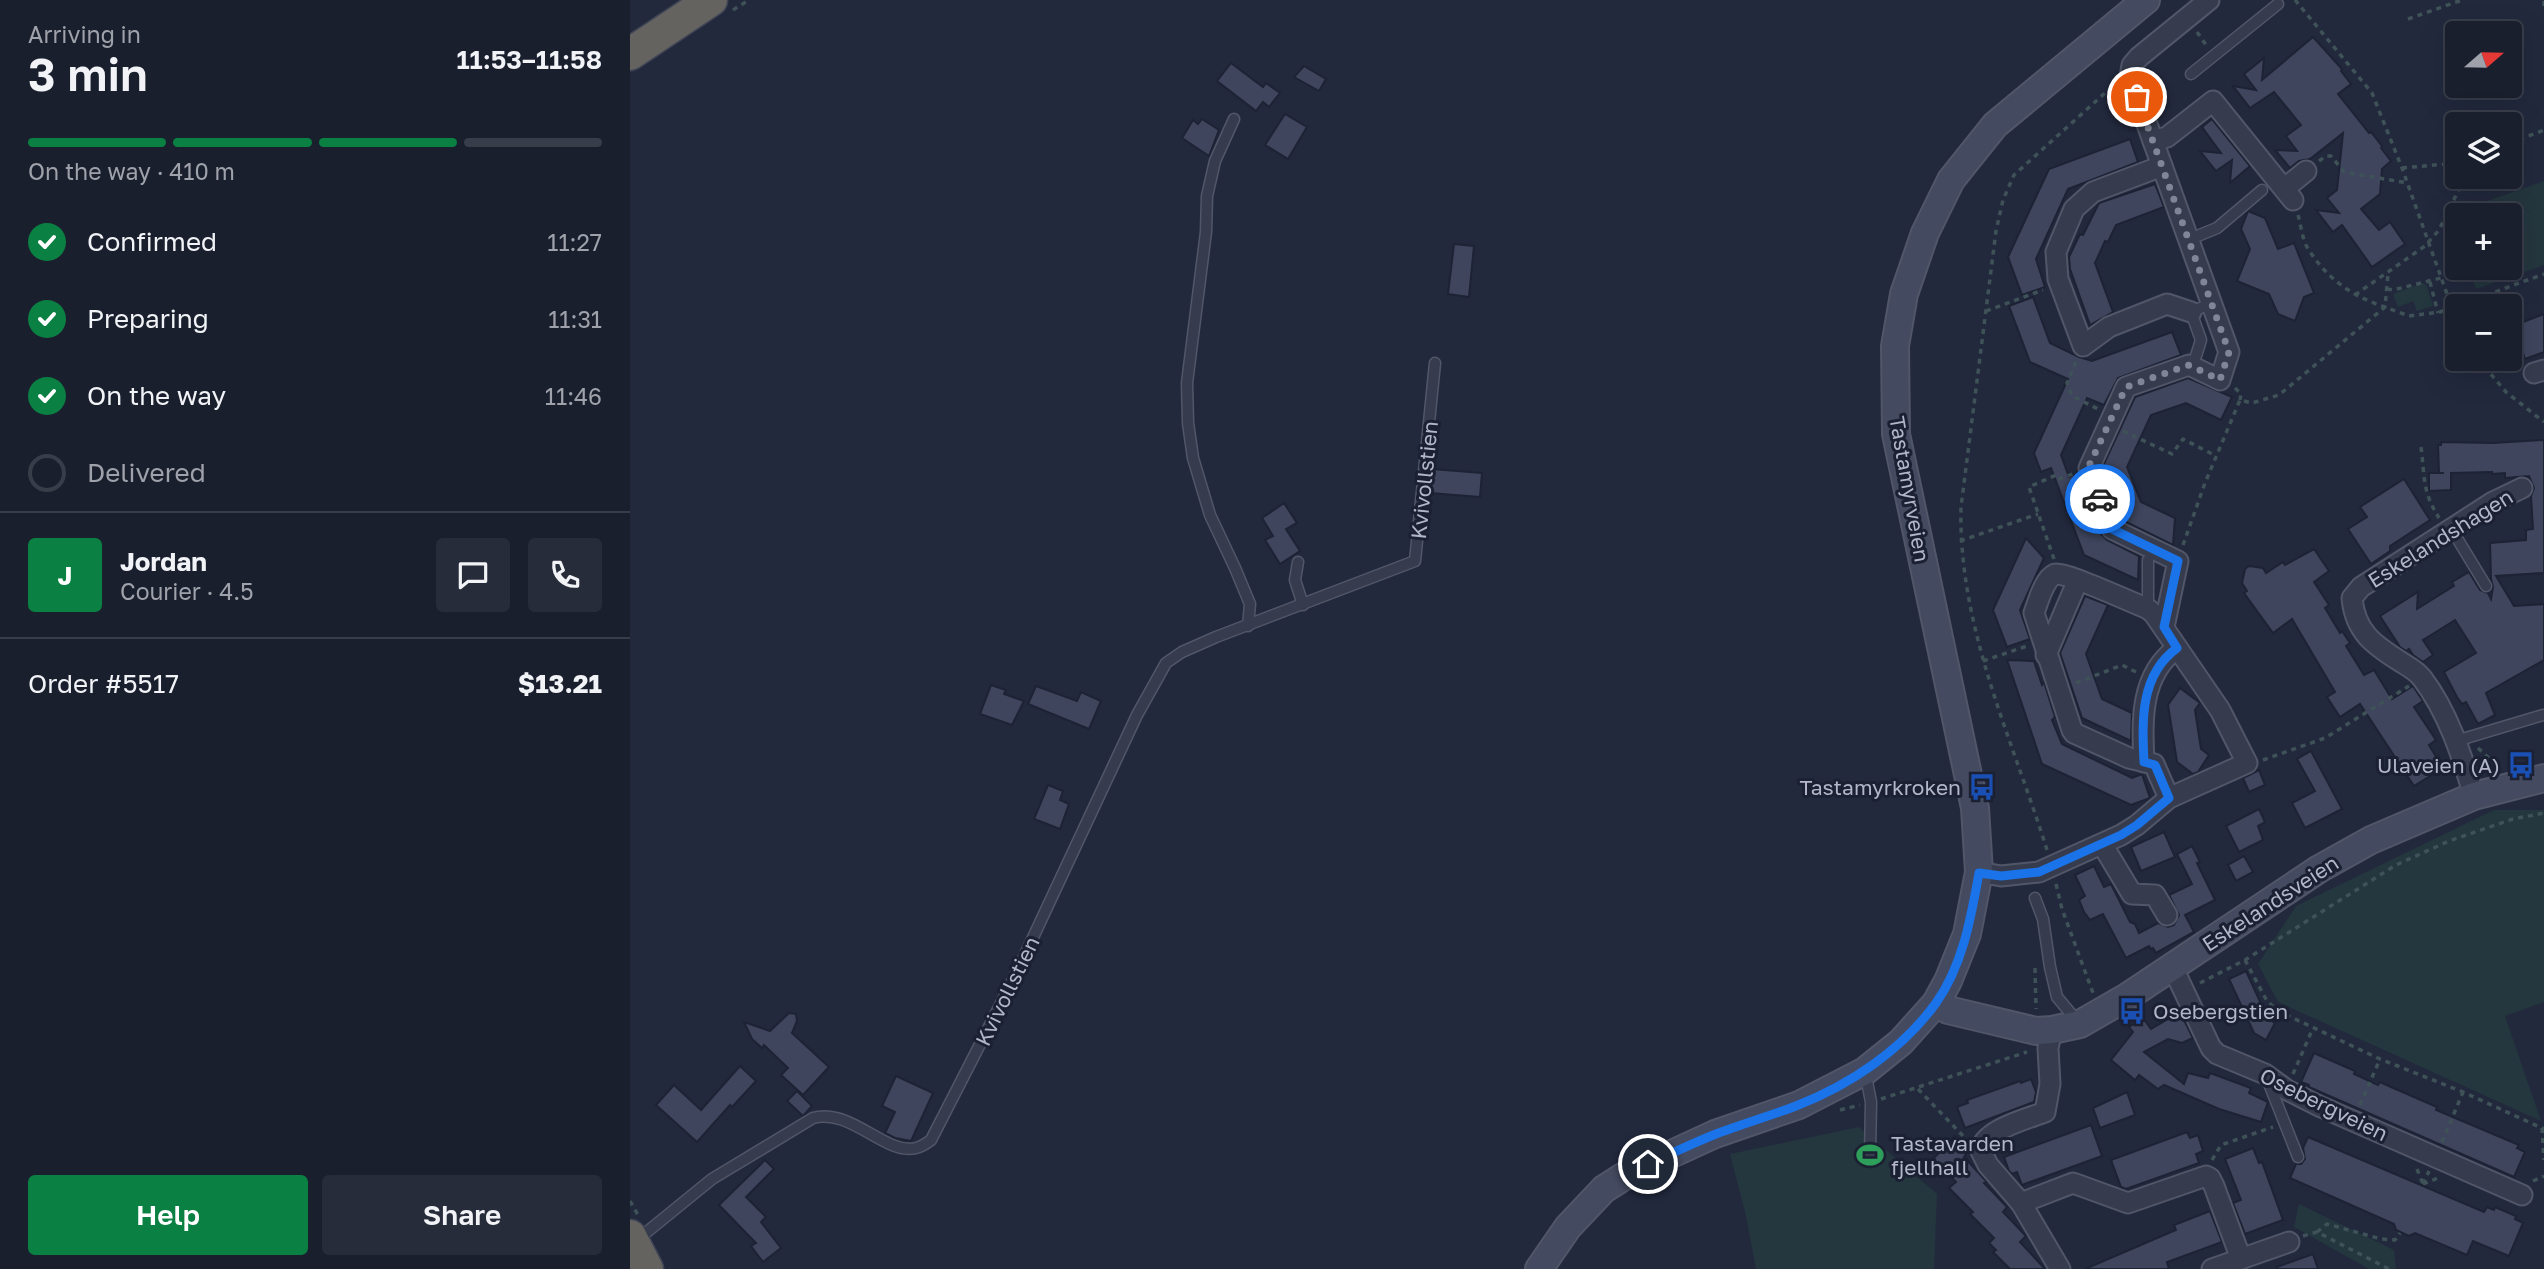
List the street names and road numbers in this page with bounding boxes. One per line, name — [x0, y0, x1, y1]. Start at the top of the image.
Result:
street label: Tastamyrveien — [1884, 414, 1936, 564]
street label: Kvivollstien — [1405, 420, 1443, 540]
street label: Eskelandshagen — [2363, 483, 2517, 593]
street label: Eskelandsveien — [2197, 849, 2343, 957]
street label: Kvivollstien — [969, 932, 1045, 1050]
street label: Osebergveien — [2256, 1062, 2392, 1146]

